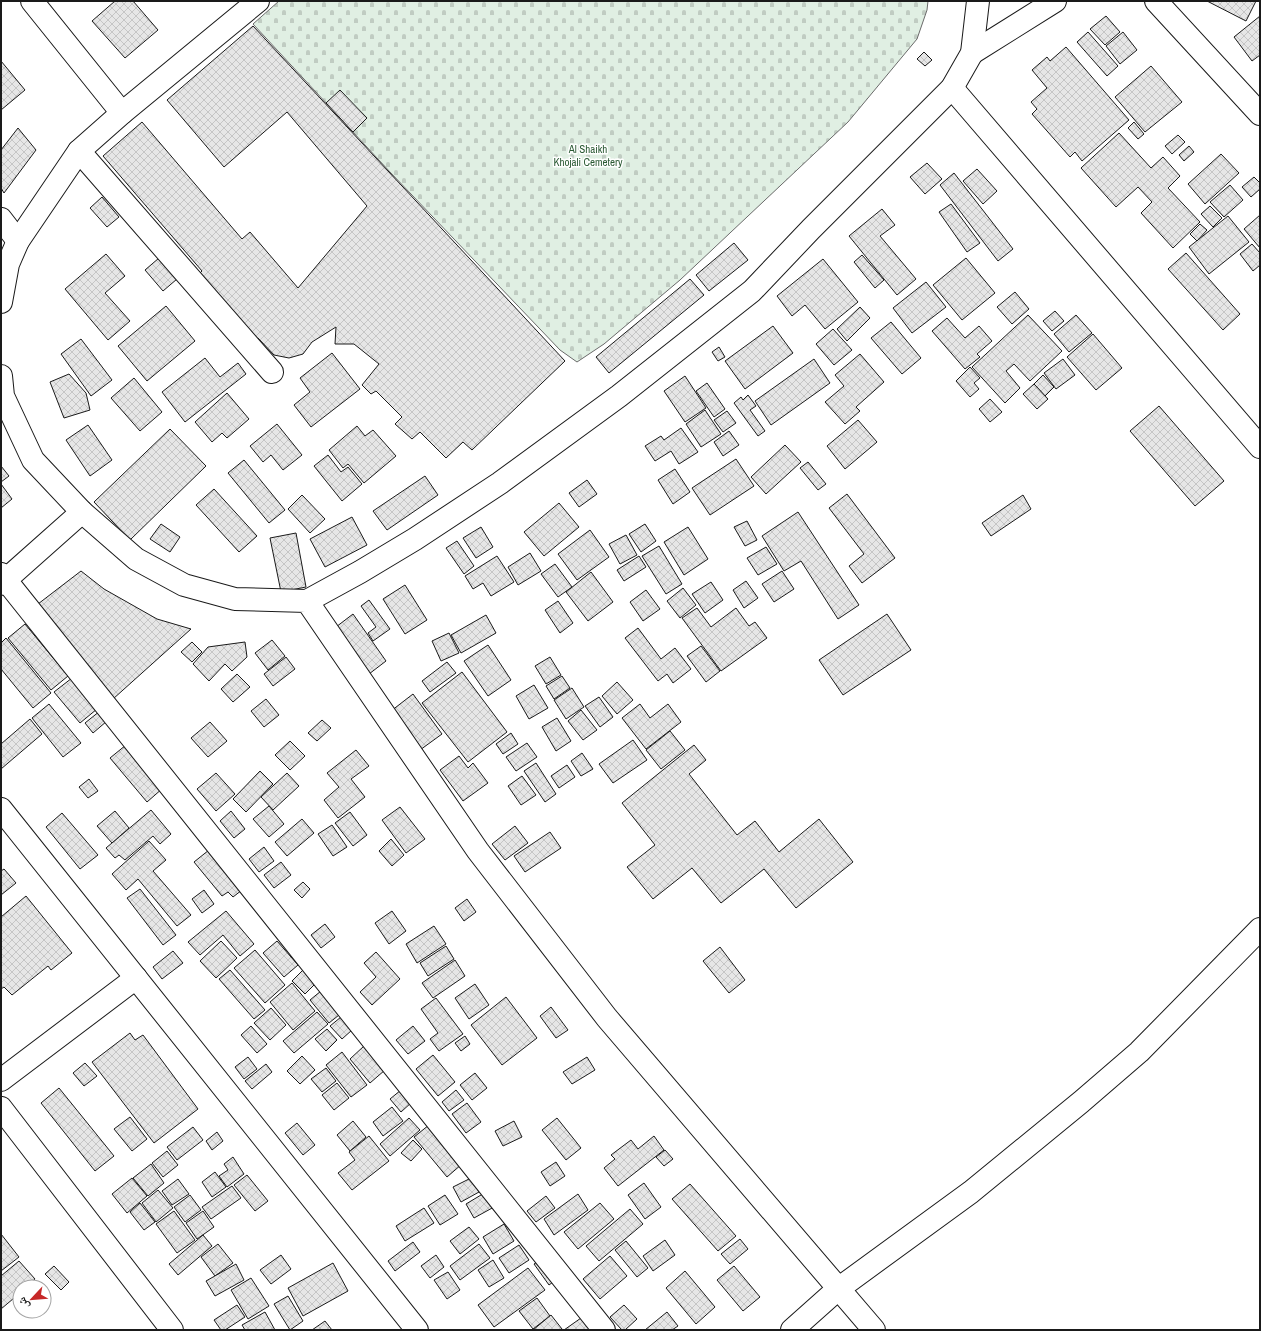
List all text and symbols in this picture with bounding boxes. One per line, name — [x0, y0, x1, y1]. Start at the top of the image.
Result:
park label: Al Shaikh Khojali Cemetery — [553, 142, 623, 169]
north arrow — [12, 1279, 52, 1319]
text: ش — [14, 1294, 33, 1312]

